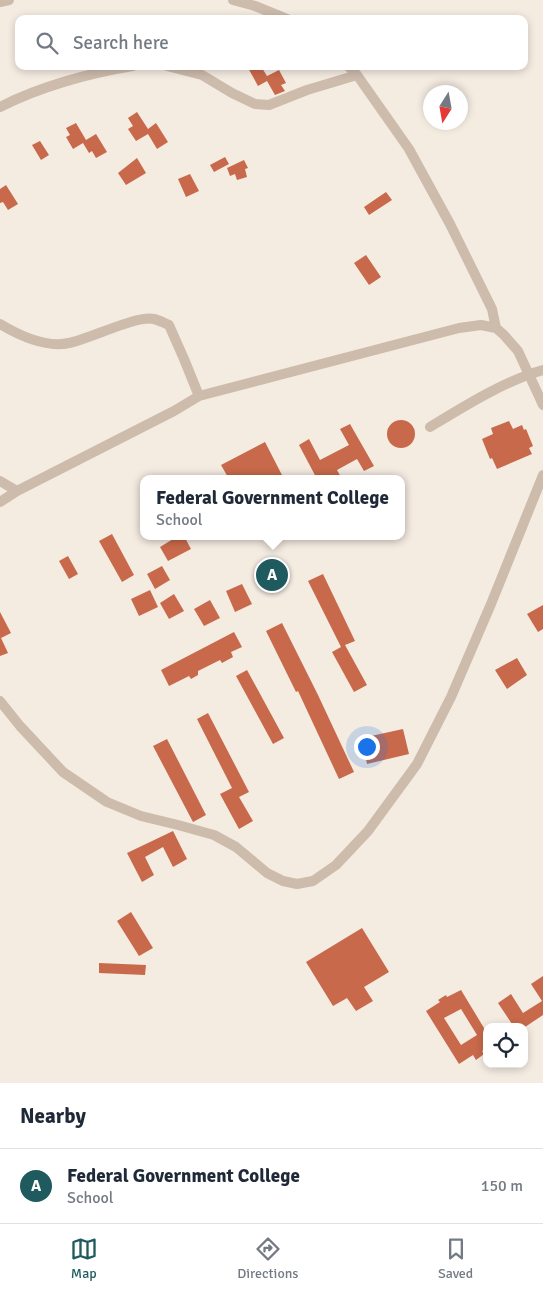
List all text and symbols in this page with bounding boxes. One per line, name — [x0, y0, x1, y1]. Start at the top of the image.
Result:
search box — [15, 15, 528, 70]
icon: search — [33, 29, 61, 57]
text: Search here — [73, 31, 169, 55]
north arrow — [423, 85, 468, 130]
popup — [140, 475, 405, 540]
text: Federal Government College — [156, 486, 389, 510]
text: School — [156, 510, 203, 530]
pin: A — [256, 556, 288, 594]
your location — [354, 734, 380, 760]
map controls — [483, 1023, 528, 1068]
button: locate — [483, 1023, 528, 1068]
text: Nearby — [20, 1103, 86, 1129]
text: Federal Government College — [67, 1164, 300, 1188]
text: A — [31, 1176, 41, 1196]
text: 150 m — [481, 1176, 523, 1196]
text: School — [67, 1188, 113, 1208]
tab: Map — [70, 1235, 98, 1282]
tab: Directions — [237, 1235, 298, 1282]
tab: Saved — [438, 1235, 473, 1282]

